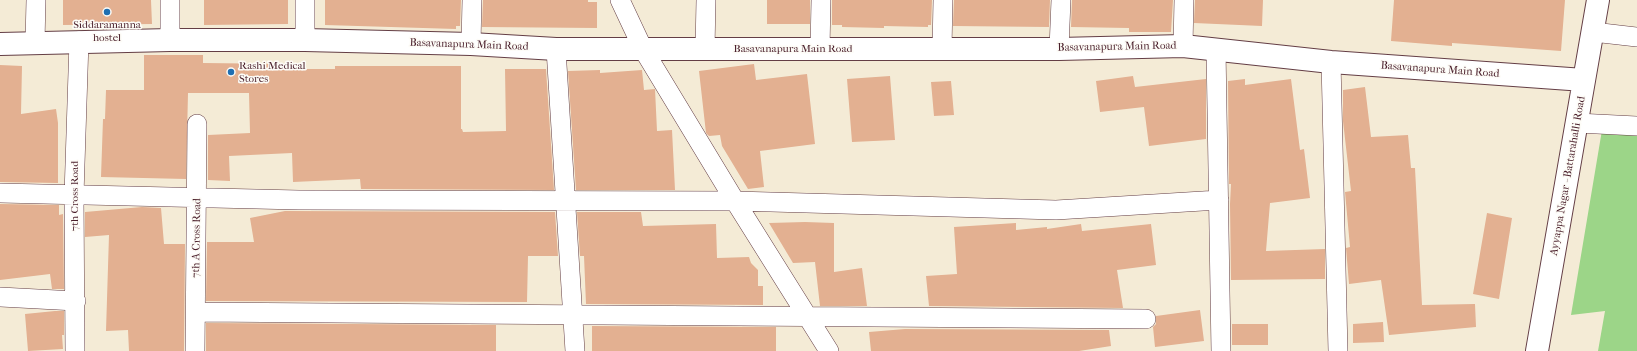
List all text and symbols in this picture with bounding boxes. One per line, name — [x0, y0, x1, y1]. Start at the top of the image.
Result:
marker: Siddaramanna hostel — [102, 7, 112, 17]
place label: Siddaramanna hostel — [73, 18, 141, 44]
street label: Basavanapura Main Road — [409, 36, 529, 54]
street label: Basavanapura Main Road — [1057, 39, 1177, 55]
street label: Basavanapura Main Road — [733, 42, 853, 56]
place label: Rashi Medical Stores — [239, 59, 306, 85]
street label: Basavanapura Main Road — [1380, 59, 1500, 81]
marker: Rashi Medical Stores — [226, 67, 236, 77]
street label: Ayyappa Nagar - Battarahalli Road — [1547, 95, 1589, 257]
street label: 7th Cross Road — [68, 161, 82, 231]
street label: 7th A Cross Road — [190, 198, 204, 278]

